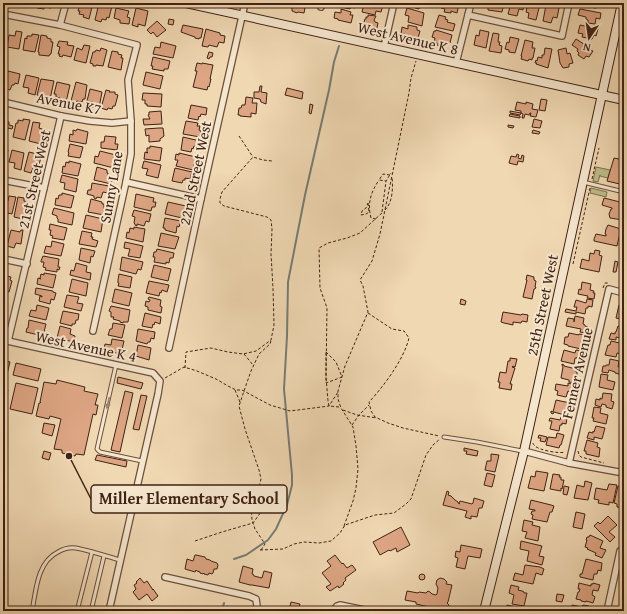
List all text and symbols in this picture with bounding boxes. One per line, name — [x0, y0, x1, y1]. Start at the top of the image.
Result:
street label: West Avenue K 8 — [356, 16, 460, 60]
north arrow — [569, 18, 609, 58]
text: N — [581, 39, 592, 56]
street label: Avenue K7 — [35, 86, 103, 120]
street label: 22nd Street West — [174, 118, 216, 227]
street label: 21st Street West — [12, 127, 56, 230]
street label: Sunny Lane — [94, 149, 128, 225]
street label: 25th Street West — [521, 252, 563, 358]
street label: West Avenue K 4 — [34, 325, 138, 367]
street label: Fenner Avenue — [556, 325, 598, 421]
one-way arrow — [104, 397, 110, 409]
callout: Miller Elementary School — [91, 485, 287, 513]
text: Miller Elementary School — [99, 486, 279, 510]

